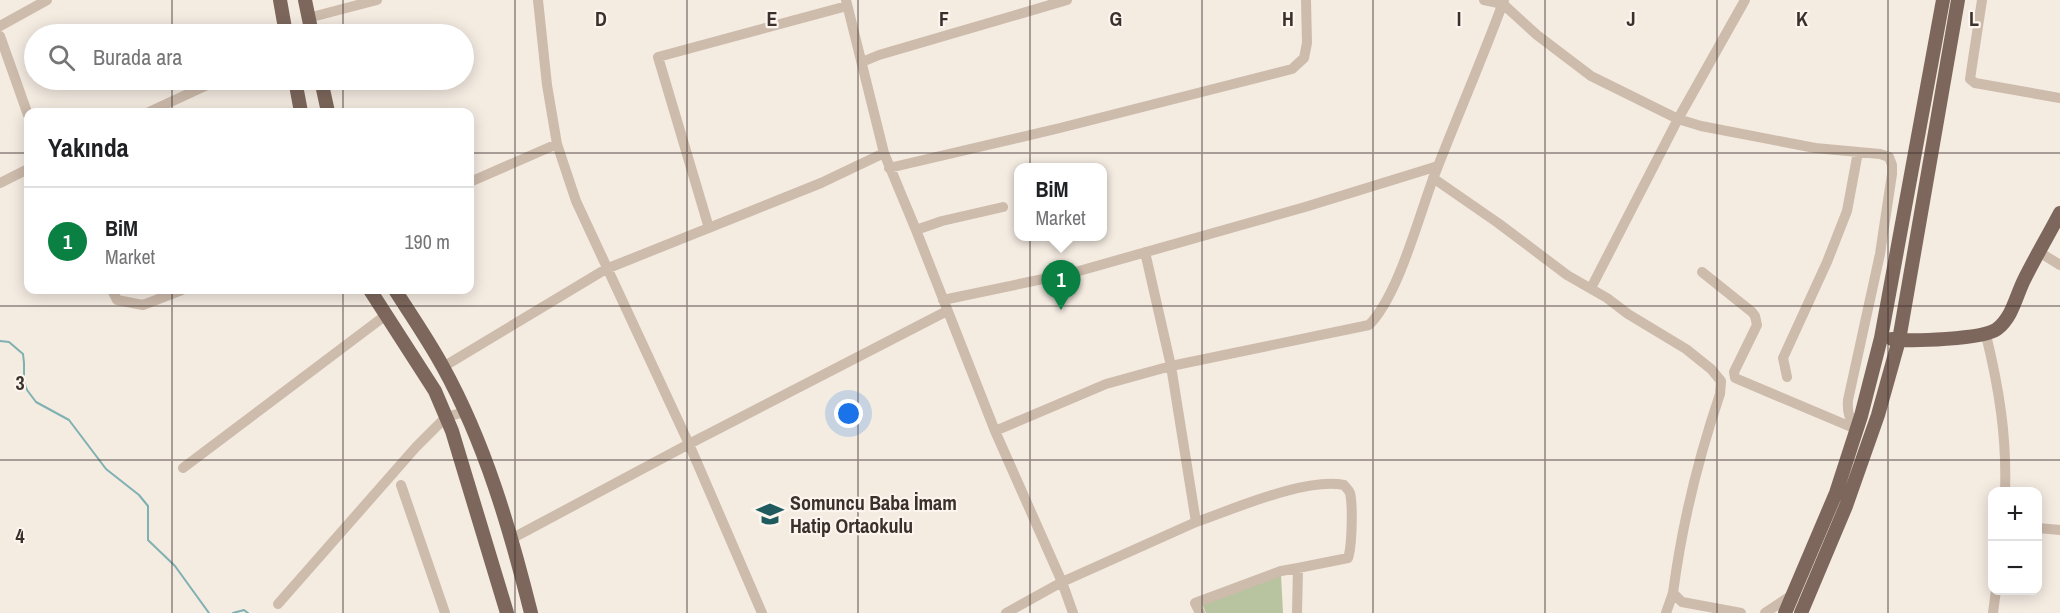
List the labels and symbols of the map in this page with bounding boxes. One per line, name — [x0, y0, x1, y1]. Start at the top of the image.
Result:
text: D — [595, 5, 607, 32]
text: E — [767, 5, 778, 32]
text: F — [939, 5, 949, 32]
text: G — [1110, 5, 1122, 32]
text: H — [1282, 5, 1294, 32]
text: I — [1457, 5, 1461, 32]
text: J — [1626, 5, 1636, 32]
text: K — [1796, 5, 1808, 32]
text: L — [1969, 5, 1979, 32]
pin: 1 — [1042, 260, 1080, 310]
text: 3 — [15, 369, 25, 396]
your location — [834, 399, 863, 428]
place label: Somuncu Baba İmam Hatip Ortaokulu — [790, 489, 957, 539]
school or university icon: Somuncu Baba İmam Hatip Ortaokulu — [755, 499, 785, 529]
text: 4 — [15, 522, 25, 549]

